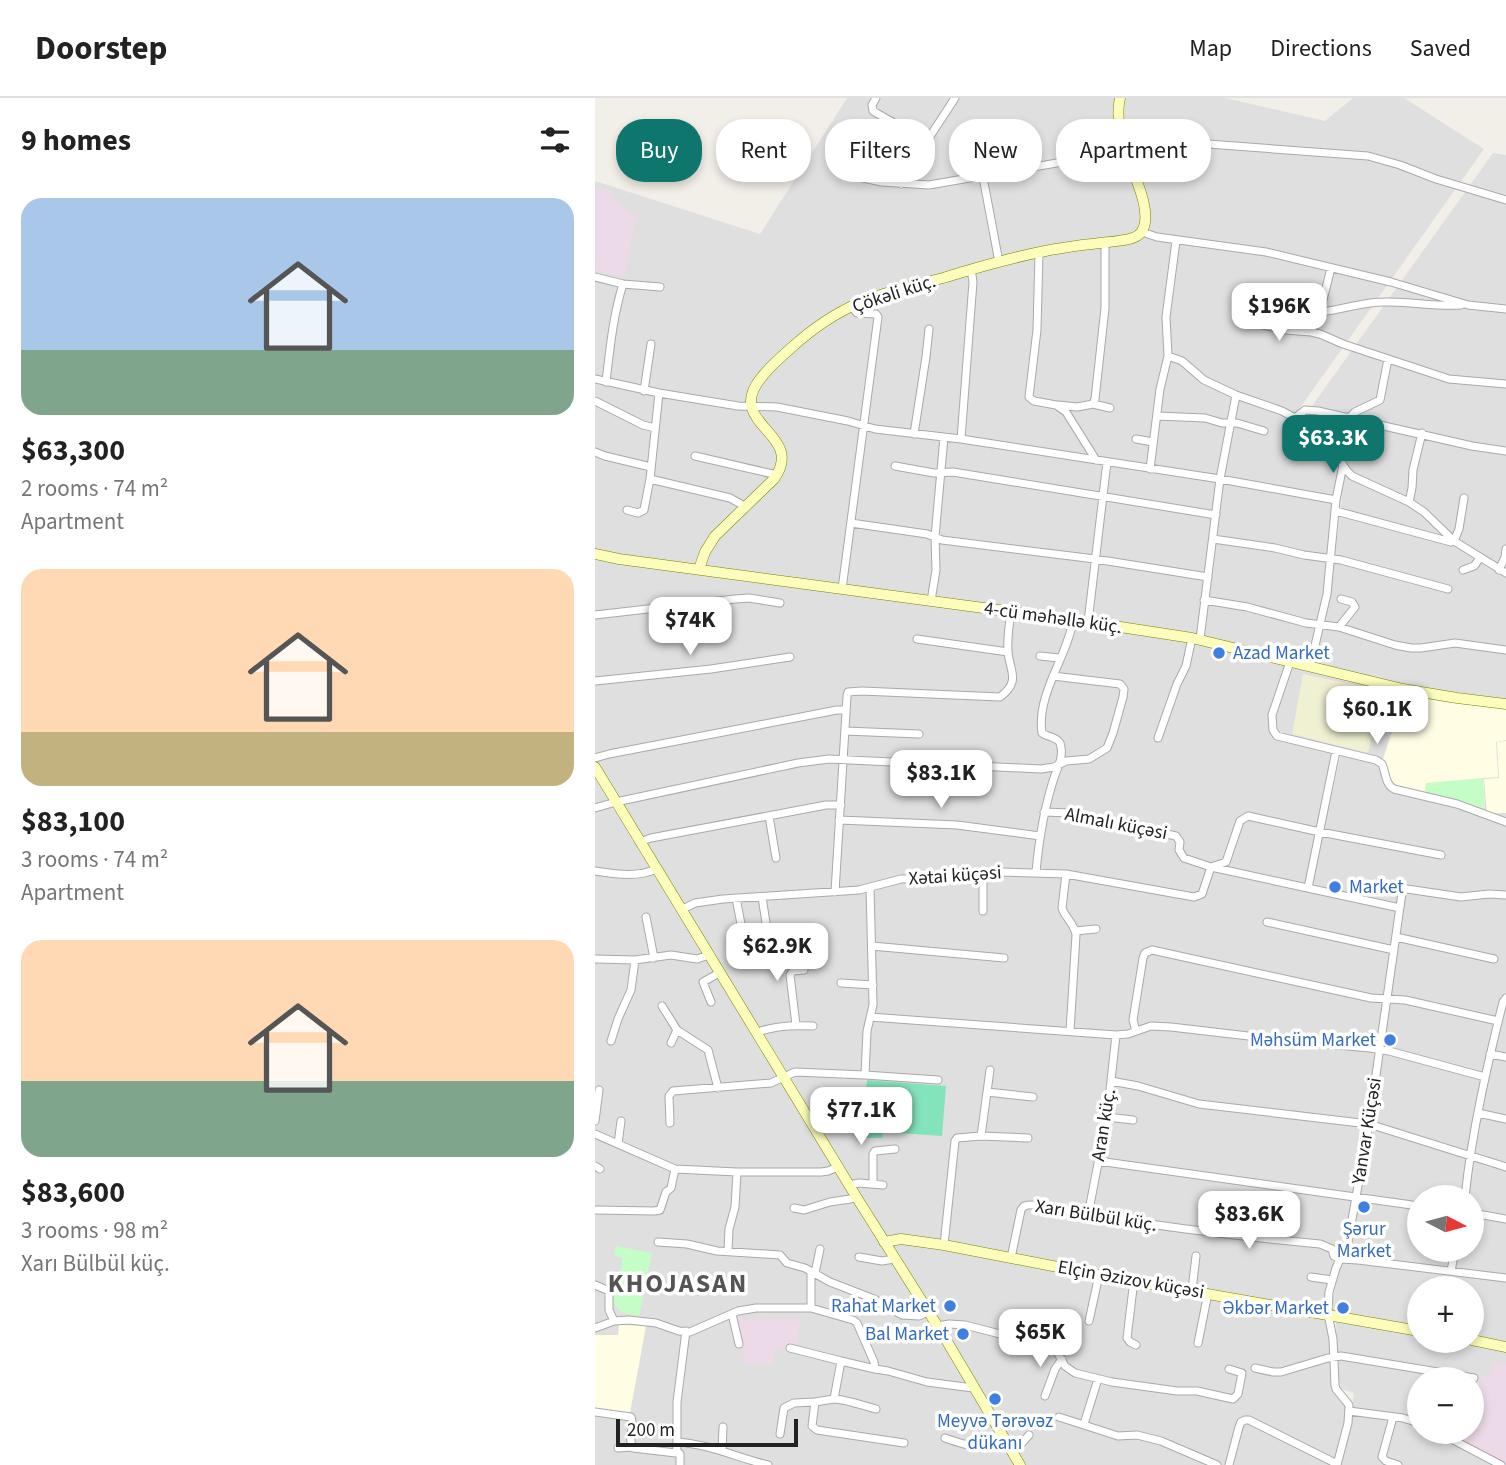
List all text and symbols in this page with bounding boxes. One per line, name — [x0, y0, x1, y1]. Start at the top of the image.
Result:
text: Doorstep — [35, 25, 167, 72]
text: Map — [1189, 31, 1232, 66]
text: Directions — [1270, 31, 1372, 66]
text: Saved — [1410, 31, 1471, 66]
text: 9 homes — [21, 119, 131, 162]
chip: Buy — [616, 119, 702, 182]
chip: Rent — [716, 119, 811, 182]
chip: Filters — [825, 119, 935, 182]
chip: New — [949, 119, 1042, 182]
chip: Apartment — [1056, 119, 1211, 182]
icon: filters — [536, 121, 574, 159]
icon: home — [235, 243, 361, 369]
street label: Çökəli küç. — [849, 268, 939, 320]
pin: $196K — [1230, 284, 1328, 343]
text: $196K — [1248, 289, 1310, 322]
pin: $63.3K — [1276, 416, 1390, 475]
text: $63.3K — [1298, 421, 1368, 454]
text: $63,300 — [21, 429, 125, 472]
text: 2 rooms · 74 m² — [21, 472, 168, 505]
text: Apartment — [21, 505, 124, 538]
street label: 4-cü məhəllə küç. — [982, 595, 1124, 641]
pin: $74K — [649, 598, 731, 657]
text: $74K — [665, 603, 715, 636]
icon: home — [235, 614, 361, 740]
place label: Azad Market — [1233, 640, 1330, 667]
marker: Azad Market — [1211, 645, 1227, 661]
pin: $60.1K — [1320, 686, 1434, 746]
text: $60.1K — [1342, 692, 1412, 725]
pin: $83.1K — [884, 750, 998, 810]
text: $83.1K — [906, 756, 976, 789]
text: $83,100 — [21, 800, 125, 843]
street label: Almalı küçəsi — [1062, 801, 1170, 847]
text: 3 rooms · 74 m² — [21, 843, 168, 876]
street label: Xətai küçəsi — [908, 859, 1002, 893]
place label: Market — [1349, 874, 1404, 901]
text: Apartment — [21, 876, 124, 909]
marker: Market — [1327, 879, 1343, 895]
pin: $62.9K — [720, 924, 834, 983]
text: $62.9K — [742, 929, 812, 962]
icon: home — [235, 985, 361, 1111]
place label: Məhsüm Market — [1250, 1027, 1377, 1054]
marker: Məhsüm Market — [1382, 1032, 1398, 1048]
street label: Yanvar Küçəsi — [1345, 1076, 1389, 1187]
street label: Aran küç. — [1085, 1087, 1123, 1163]
pin: $77.1K — [804, 1088, 918, 1147]
text: $77.1K — [826, 1093, 896, 1126]
text: $83,600 — [21, 1171, 125, 1214]
north arrow — [1407, 1185, 1484, 1262]
map controls — [1407, 1185, 1484, 1444]
pin: $83.6K — [1192, 1192, 1306, 1251]
street label: Xarı Bülbül küç. — [1033, 1193, 1159, 1239]
text: $83.6K — [1214, 1197, 1284, 1230]
marker: Şərur Market — [1356, 1199, 1372, 1215]
text: 3 rooms · 98 m² — [21, 1214, 168, 1247]
place label: Şərur Market — [1337, 1216, 1392, 1265]
text: Xarı Bülbül küç. — [21, 1247, 170, 1280]
street label: Elçin Əzizov küçəsi — [1056, 1254, 1206, 1306]
district label: KHOJASAN — [608, 1265, 748, 1302]
button: + — [1407, 1276, 1484, 1353]
place label: Rahat Market — [831, 1293, 937, 1320]
place label: Əkbər Market — [1222, 1295, 1330, 1322]
marker: Rahat Market — [942, 1298, 958, 1314]
marker: Əkbər Market — [1335, 1300, 1351, 1316]
pin: $65K — [999, 1310, 1081, 1369]
text: $65K — [1015, 1315, 1065, 1348]
place label: Bal Market — [865, 1321, 950, 1348]
marker: Bal Market — [955, 1326, 971, 1342]
button: − — [1407, 1367, 1484, 1444]
marker: Meyvə Tərəvəz dükanı — [987, 1391, 1003, 1407]
place label: Meyvə Tərəvəz dükanı — [937, 1408, 1053, 1457]
scale bar — [616, 1416, 798, 1448]
text: 200 m — [627, 1417, 675, 1444]

